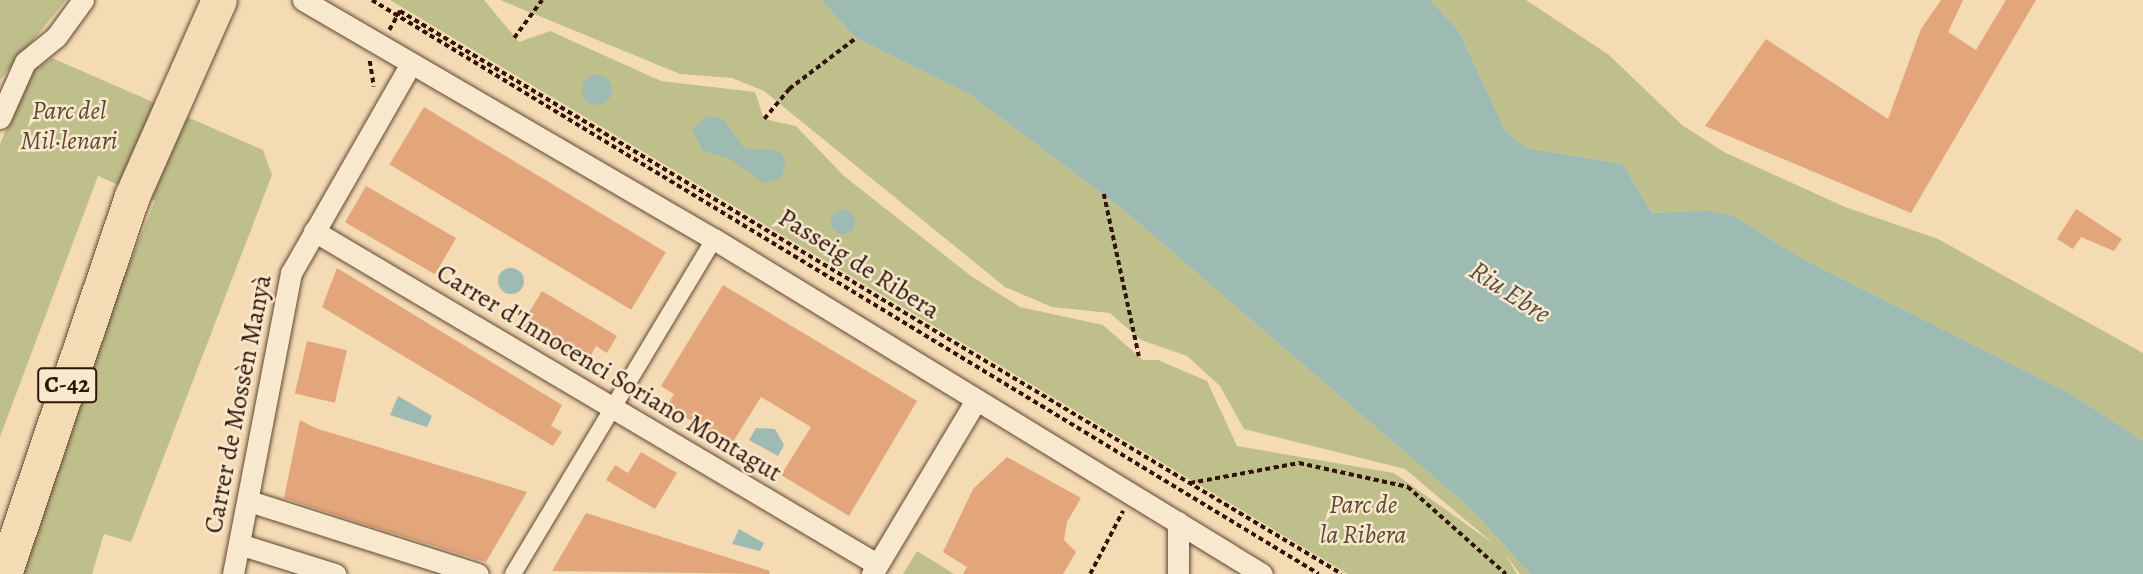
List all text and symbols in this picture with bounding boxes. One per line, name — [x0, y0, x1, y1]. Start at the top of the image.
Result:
park label: Parc del Mil·lenari — [21, 95, 117, 156]
street label: Passeig de Ribera — [773, 202, 945, 326]
water label: Riu Ebre — [1463, 253, 1557, 331]
street label: Carrer d'Innocenci Soriano Montagut — [431, 257, 787, 489]
street label: Carrer de Mossèn Manyà — [198, 272, 278, 536]
road number: C-42 — [36, 364, 98, 406]
park label: Parc de la Ribera — [1320, 489, 1406, 550]

